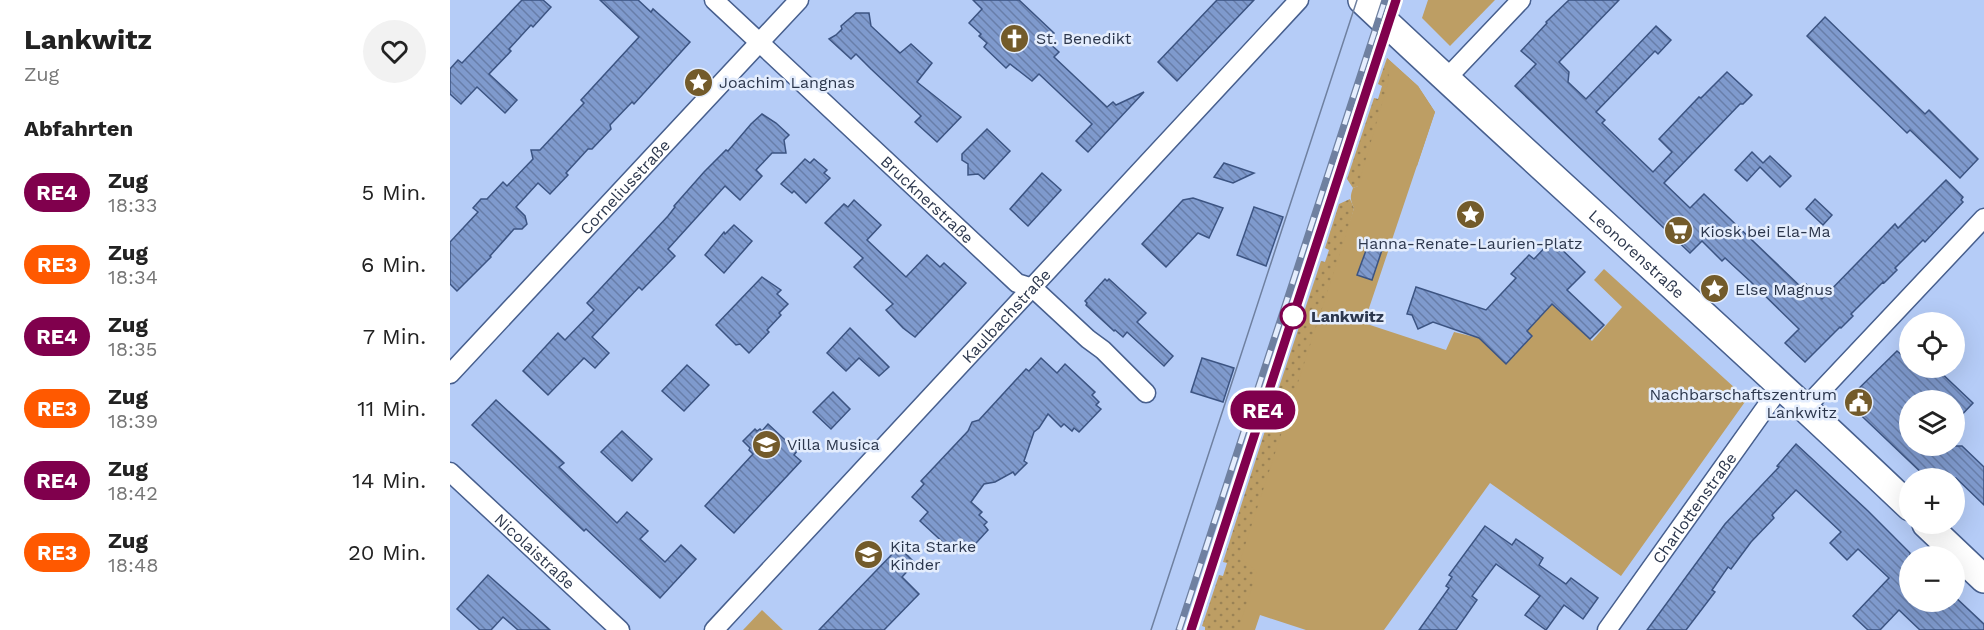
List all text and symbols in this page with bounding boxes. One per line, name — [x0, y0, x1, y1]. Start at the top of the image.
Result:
button: heart — [363, 20, 426, 83]
church icon: St. Benedikt — [999, 22, 1031, 54]
text: Lankwitz — [24, 23, 152, 56]
place label: St. Benedikt — [1036, 29, 1132, 48]
text: Zug — [24, 62, 59, 86]
place icon: Joachim Langnas — [682, 66, 714, 98]
place label: Joachim Langnas — [719, 73, 855, 92]
text: Abfahrten — [24, 116, 133, 141]
street label: Corneliusstraße — [576, 135, 674, 238]
street label: Brucknerstraße — [877, 151, 978, 247]
text: Zug — [108, 168, 148, 193]
text: RE4 — [36, 180, 78, 205]
text: 5 Min. — [362, 180, 426, 205]
text: 18:33 — [108, 193, 157, 217]
place icon: Hanna-Renate-Laurien-Platz — [1454, 199, 1486, 231]
street label: Leonorenstraße — [1585, 205, 1689, 302]
supermarket icon: Kiosk bei Ela-Ma — [1663, 215, 1695, 247]
place label: Kiosk bei Ela-Ma — [1700, 222, 1831, 241]
place label: Hanna-Renate-Laurien-Platz — [1357, 234, 1583, 253]
text: Zug — [108, 240, 148, 265]
text: RE3 — [37, 252, 77, 277]
text: 6 Min. — [361, 252, 426, 277]
text: 18:34 — [108, 265, 158, 289]
street label: Kaulbachstraße — [958, 265, 1054, 367]
place icon: Else Magnus — [1698, 273, 1730, 305]
place label: Else Magnus — [1735, 280, 1833, 299]
marker: Lankwitz — [1280, 303, 1306, 329]
place label: Lankwitz — [1311, 307, 1384, 326]
text: Zug — [108, 312, 148, 337]
map controls — [1899, 312, 1965, 612]
button: locate — [1899, 312, 1965, 378]
text: RE4 — [36, 324, 78, 349]
text: 7 Min. — [363, 324, 426, 349]
text: 18:35 — [108, 337, 157, 361]
text: Zug — [108, 384, 148, 409]
place label: Nachbarschaftszentrum Lankwitz — [1649, 385, 1837, 422]
public building icon: Nachbarschaftszentrum Lankwitz — [1842, 387, 1874, 419]
line badge: RE4 — [1228, 390, 1298, 430]
button: layers — [1899, 390, 1965, 456]
text: RE3 — [37, 396, 77, 421]
text: 11 Min. — [357, 396, 426, 421]
text: RE4 — [1242, 398, 1284, 423]
text: 18:39 — [108, 409, 158, 433]
school or university icon: Villa Musica — [750, 428, 782, 460]
place label: Villa Musica — [787, 435, 880, 454]
street label: Charlottenstraße — [1648, 449, 1740, 567]
text: Zug — [108, 456, 148, 481]
text: RE4 — [36, 468, 78, 493]
text: 14 Min. — [352, 468, 426, 493]
button: + — [1899, 468, 1965, 534]
text: 18:42 — [108, 481, 158, 505]
street label: Nicolaistraße — [491, 509, 579, 593]
text: Zug — [108, 528, 148, 553]
place label: Kita Starke Kinder — [890, 537, 976, 574]
school or university icon: Kita Starke Kinder — [853, 539, 885, 571]
text: RE3 — [37, 540, 77, 565]
text: 20 Min. — [348, 540, 426, 565]
button: − — [1899, 546, 1965, 612]
text: 18:48 — [108, 553, 159, 577]

